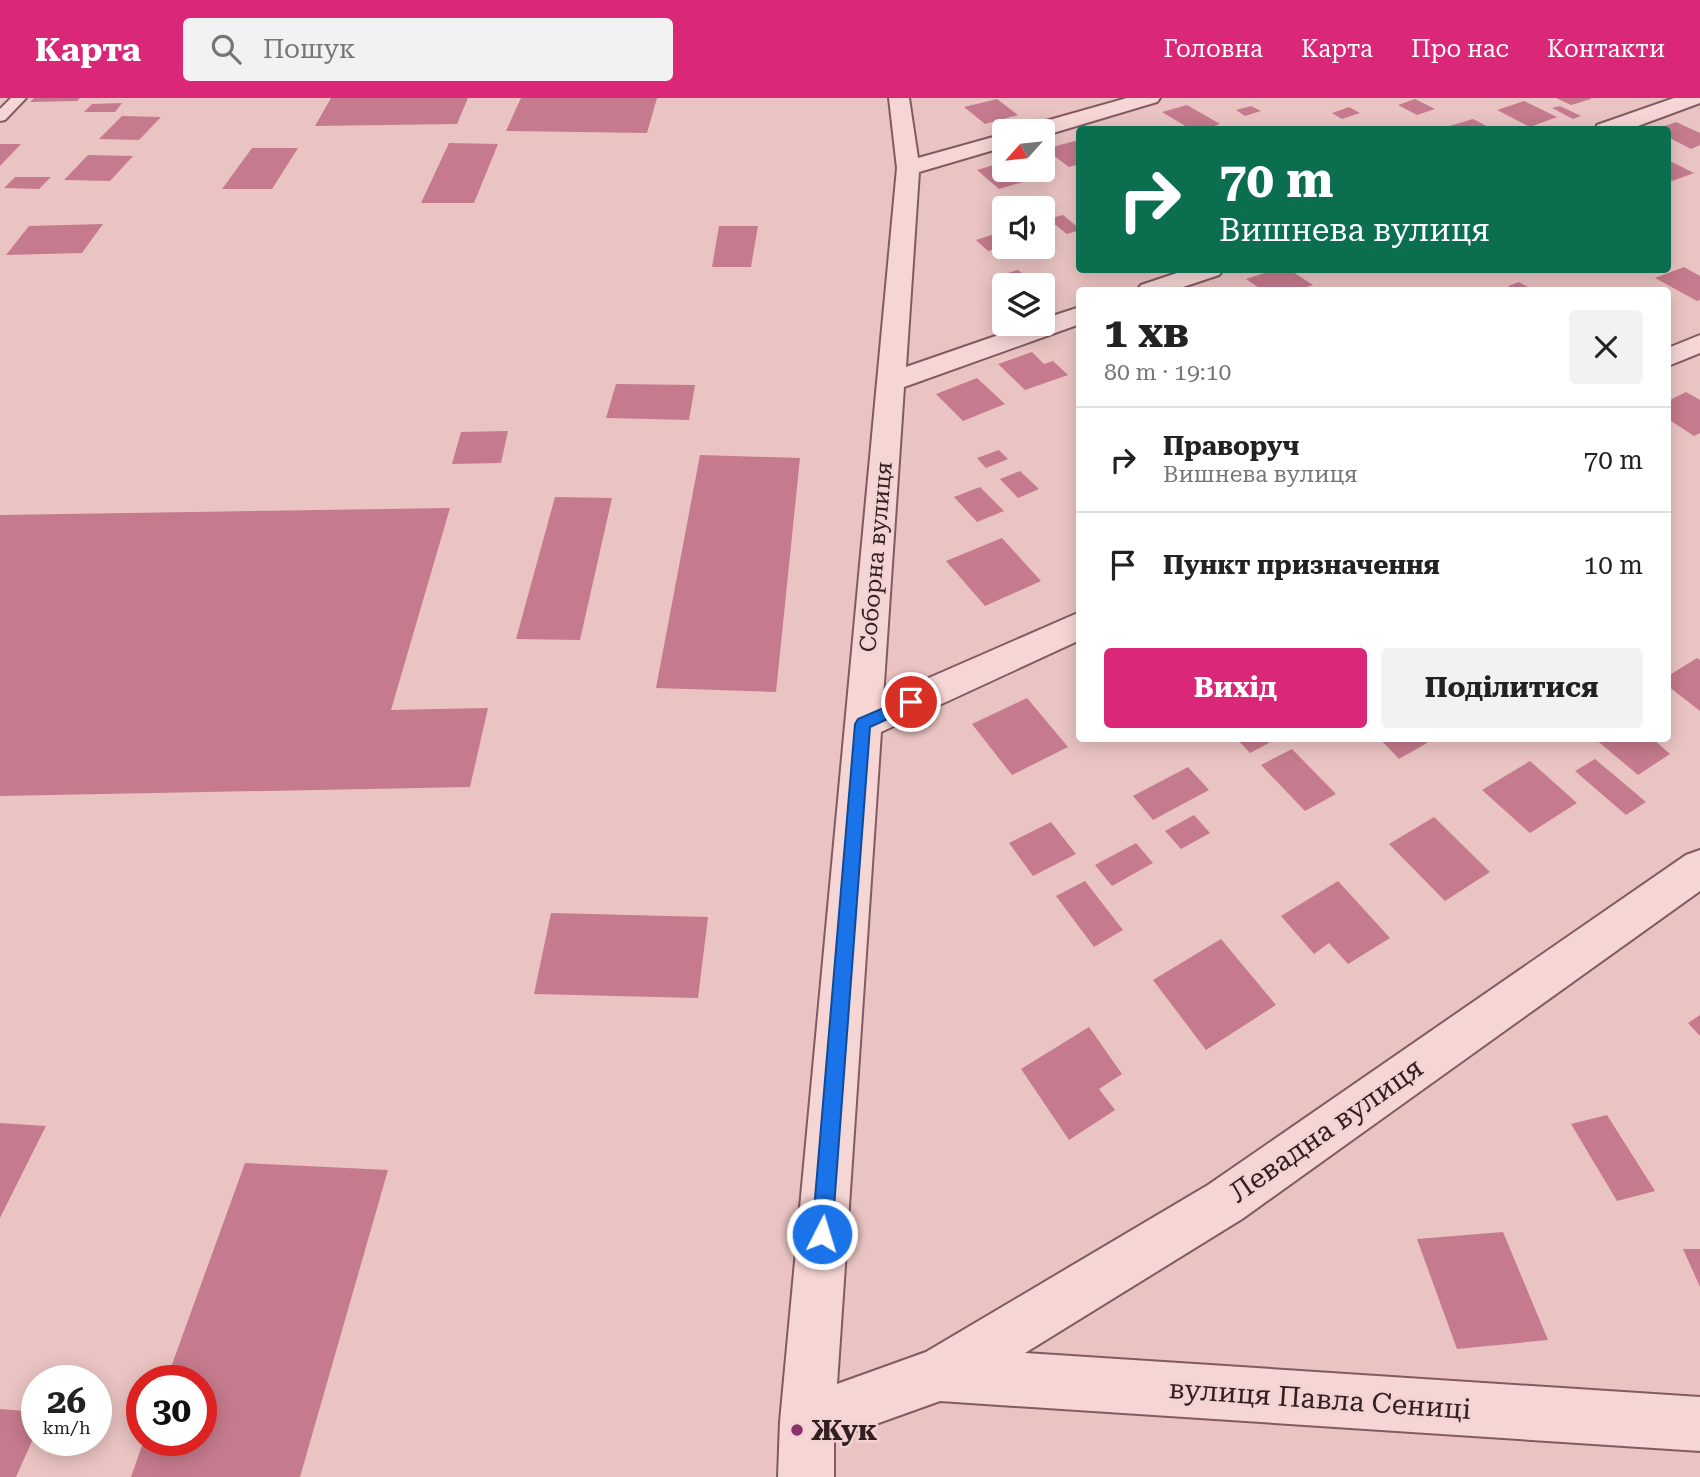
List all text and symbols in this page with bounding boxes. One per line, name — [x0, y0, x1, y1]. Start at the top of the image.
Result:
search box — [183, 18, 673, 81]
text: Карта — [35, 30, 141, 69]
icon: search — [207, 30, 245, 68]
text: Пошук — [263, 34, 356, 64]
text: Головна — [1163, 35, 1263, 63]
text: Карта — [1301, 35, 1373, 63]
text: Про нас — [1411, 35, 1509, 63]
text: Контакти — [1547, 35, 1665, 63]
north arrow — [992, 119, 1055, 182]
map controls — [992, 119, 1055, 336]
text: 70 m — [1219, 152, 1334, 209]
icon: right — [1104, 154, 1195, 245]
button: sound — [992, 196, 1055, 259]
text: Вишнева вулиця — [1219, 211, 1490, 249]
button: layers — [992, 273, 1055, 336]
text: 1 хв — [1104, 308, 1189, 357]
button: close — [1569, 310, 1643, 384]
text: 80 m · 19:10 — [1104, 359, 1231, 386]
text: Праворуч — [1163, 431, 1299, 461]
icon: right — [1104, 441, 1142, 479]
text: 70 m — [1584, 445, 1643, 475]
street label: Соборна вулиця — [854, 461, 898, 653]
text: Вишнева вулиця — [1163, 461, 1358, 488]
icon: arrive — [1104, 546, 1142, 584]
text: Пункт призначення — [1163, 550, 1440, 580]
text: 10 m — [1584, 550, 1643, 580]
button: Вихід — [1104, 648, 1367, 728]
button: Поділитися — [1381, 648, 1643, 728]
pin — [881, 672, 941, 732]
icon: arrive — [892, 683, 930, 721]
street label: Левадна вулиця — [1223, 1051, 1429, 1209]
position arrow — [785, 1197, 859, 1271]
speed limit sign: 30 — [126, 1365, 217, 1456]
street label: вулиця Павла Сениці — [1168, 1372, 1472, 1426]
text: 26 — [47, 1381, 86, 1422]
place label: Жук — [811, 1414, 877, 1447]
text: km/h — [42, 1417, 91, 1438]
marker: Жук — [789, 1422, 805, 1438]

